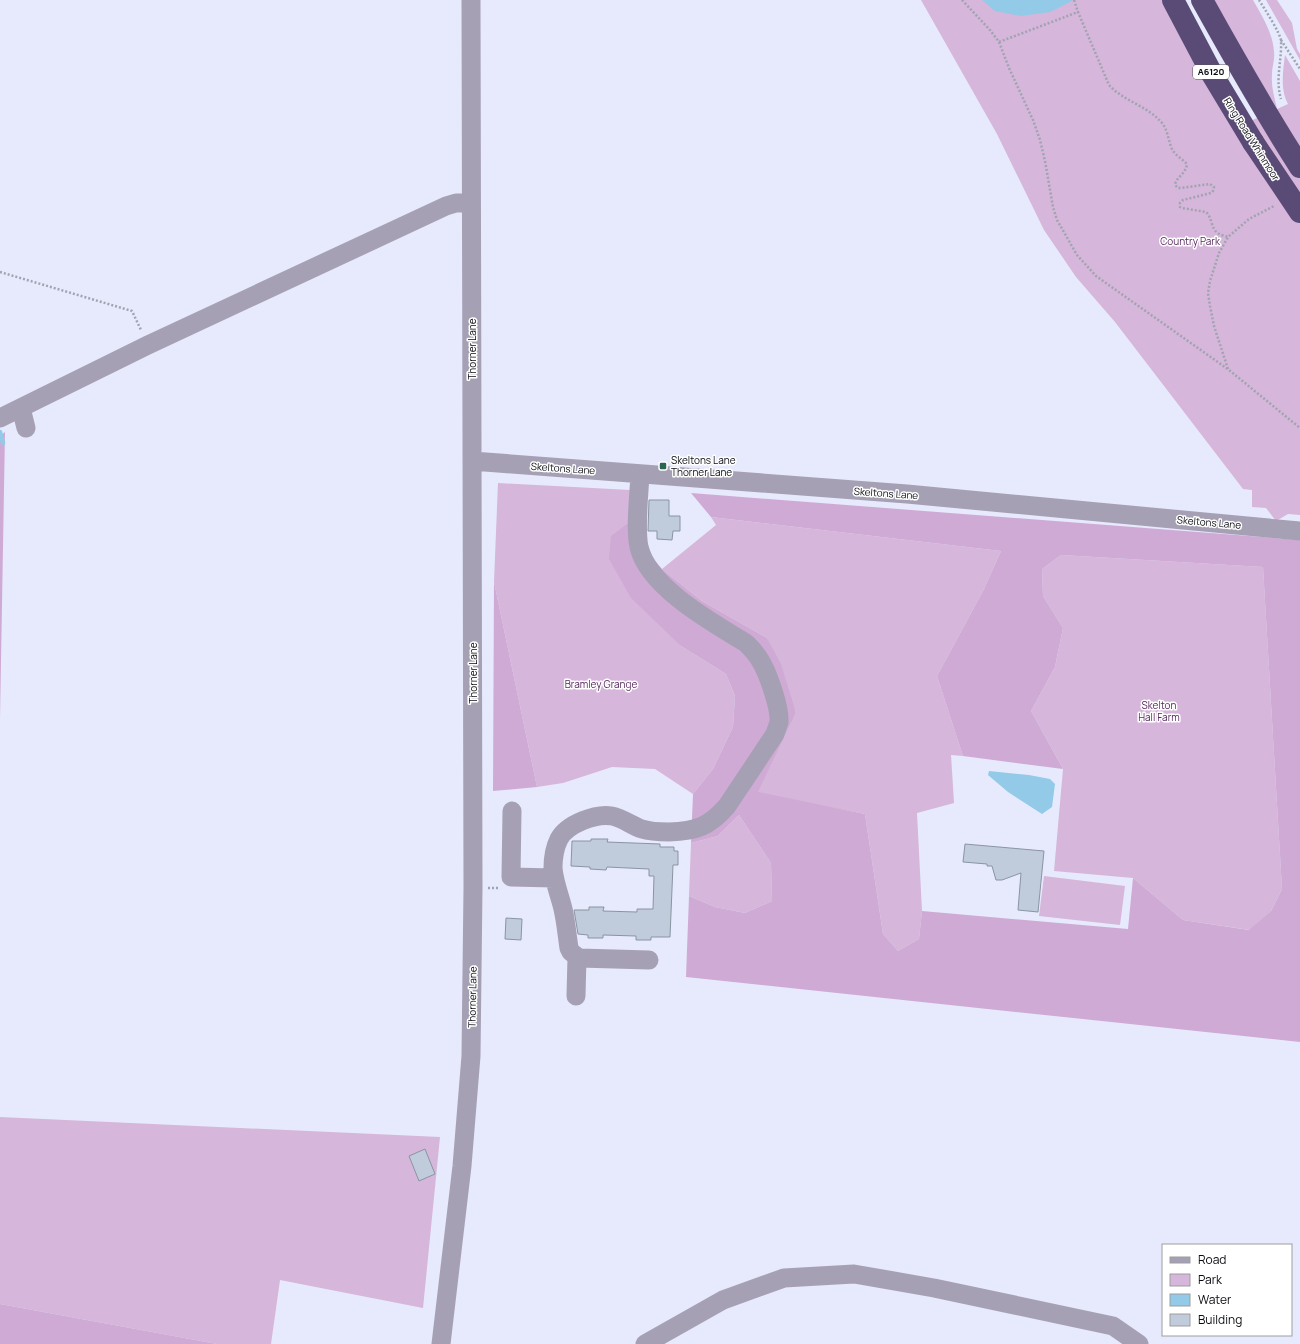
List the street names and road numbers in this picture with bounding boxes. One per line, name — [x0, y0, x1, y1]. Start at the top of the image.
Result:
road number: A6120 — [1193, 65, 1229, 79]
street label: Ring Road Whinmoor — [1221, 95, 1283, 184]
street label: Thorner Lane — [465, 318, 479, 380]
street label: Skeltons Lane — [530, 459, 596, 477]
street label: Skeltons Lane — [853, 484, 919, 502]
street label: Skeltons Lane — [1176, 512, 1242, 532]
street label: Thorner Lane — [466, 642, 480, 704]
street label: Thorner Lane — [464, 966, 480, 1028]

